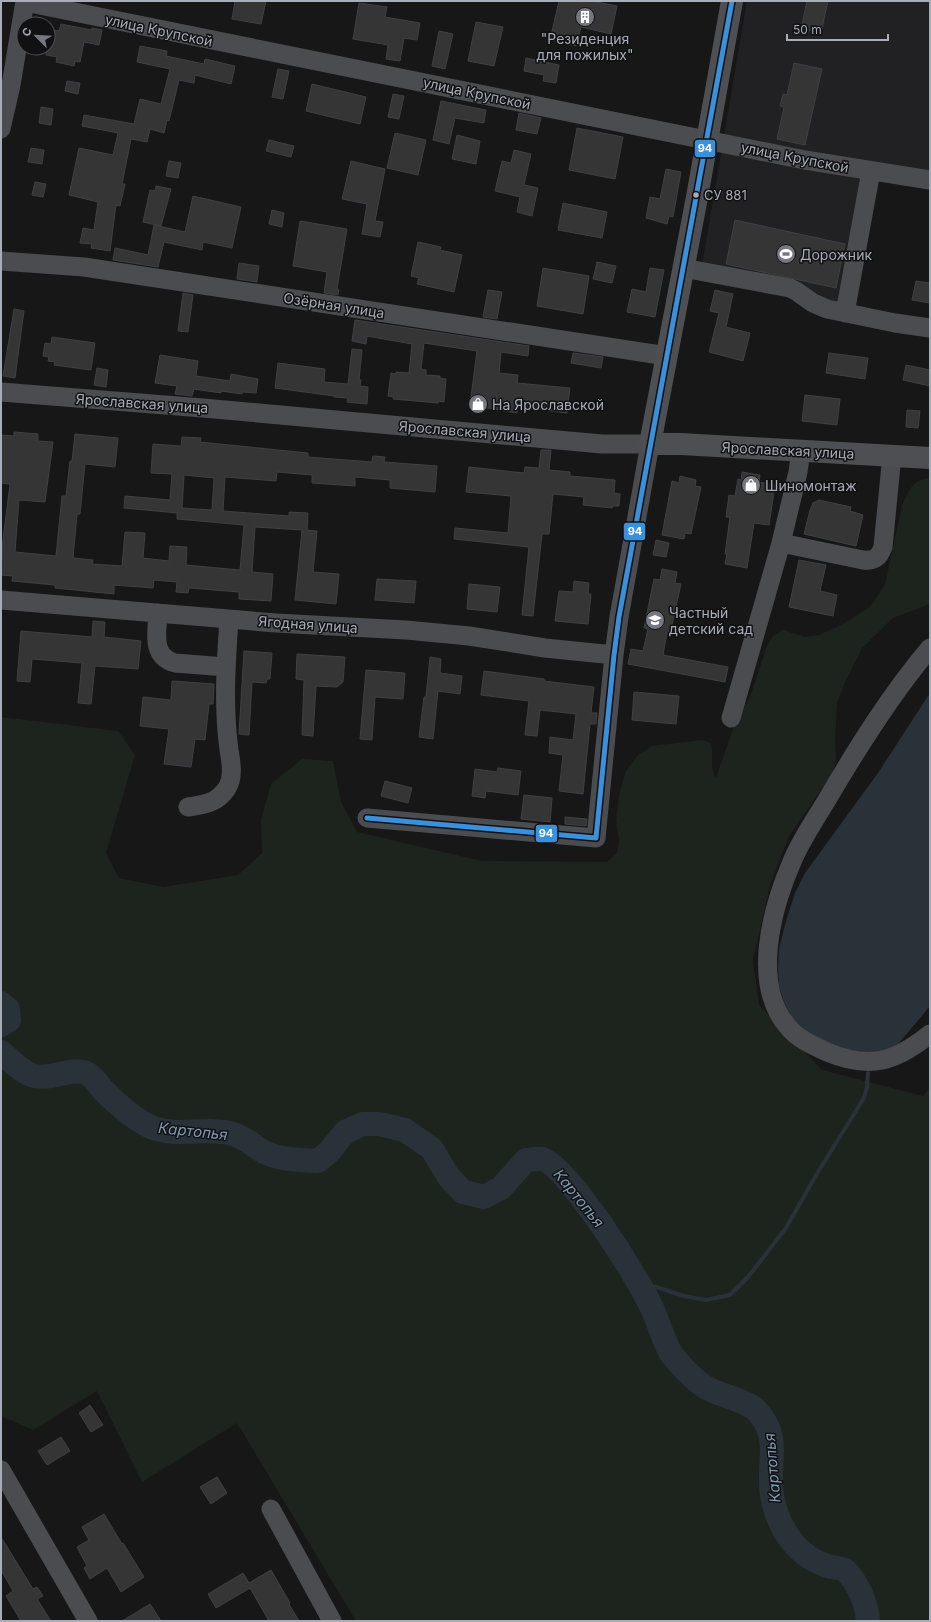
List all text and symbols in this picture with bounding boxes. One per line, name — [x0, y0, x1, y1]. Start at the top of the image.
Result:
building icon: "Резиденция для пожилых" — [574, 6, 596, 28]
street label: улица Крупской — [104, 10, 214, 50]
north arrow — [16, 16, 56, 56]
scale bar — [787, 16, 888, 42]
text: 50 m — [793, 22, 822, 37]
text: С — [19, 25, 35, 38]
place label: "Резиденция для пожилых" — [537, 30, 634, 63]
street label: улица Крупской — [422, 73, 532, 113]
street label: улица Крупской — [740, 138, 850, 176]
line badge: 94 — [694, 139, 716, 158]
text: 94 — [698, 141, 712, 155]
place label: СУ 881 — [704, 187, 747, 203]
marker: СУ 881 — [691, 190, 701, 200]
sports icon: Дорожник — [775, 243, 797, 265]
place label: Дорожник — [800, 246, 872, 263]
street label: Озёрная улица — [282, 289, 386, 321]
street label: Ярославская улица — [75, 390, 209, 416]
shop icon: На Ярославской — [467, 393, 489, 415]
place label: На Ярославской — [492, 396, 604, 413]
street label: Ярославская улица — [398, 417, 532, 445]
street label: Ярославская улица — [721, 438, 855, 462]
shop icon: Шиномонтаж — [740, 474, 762, 496]
place label: Шиномонтаж — [765, 477, 857, 494]
line badge: 94 — [623, 522, 646, 541]
text: 94 — [628, 524, 642, 538]
place label: Частный детский сад — [669, 604, 753, 637]
school or university icon: Частный детский сад — [644, 609, 666, 631]
street label: Ягодная улица — [258, 612, 358, 636]
line badge: 94 — [535, 824, 558, 843]
text: 94 — [539, 826, 553, 840]
water label: Картопья — [157, 1118, 229, 1144]
water label: Картопья — [550, 1165, 608, 1231]
water label: Картопья — [759, 1432, 785, 1504]

